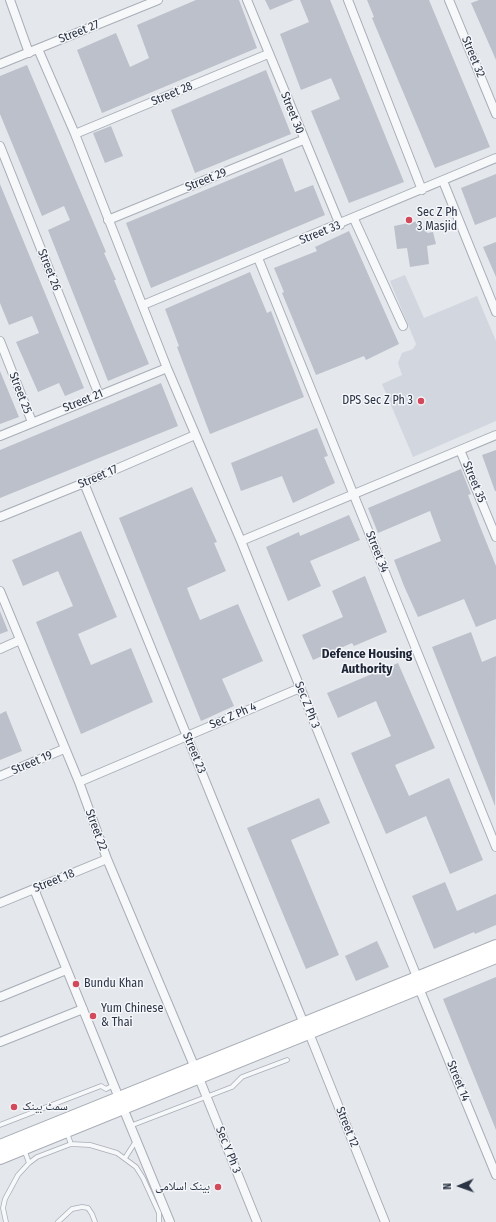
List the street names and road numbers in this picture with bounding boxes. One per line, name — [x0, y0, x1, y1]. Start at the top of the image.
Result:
street label: Street 27 — [57, 17, 101, 47]
street label: Street 32 — [458, 34, 488, 80]
street label: Street 28 — [149, 79, 195, 109]
street label: Street 30 — [277, 90, 307, 136]
street label: Street 29 — [183, 165, 229, 195]
street label: Street 33 — [297, 218, 343, 248]
street label: Street 26 — [34, 247, 64, 293]
street label: Street 25 — [6, 370, 34, 416]
street label: Street 21 — [61, 386, 105, 416]
street label: Street 35 — [459, 459, 489, 505]
street label: Street 17 — [76, 462, 120, 492]
street label: Street 34 — [362, 529, 392, 575]
street label: Sec Z Ph 3 — [291, 680, 323, 730]
street label: Sec Z Ph 4 — [207, 700, 259, 732]
street label: Street 23 — [179, 730, 209, 776]
street label: Street 19 — [9, 748, 55, 778]
street label: Street 22 — [82, 807, 110, 853]
street label: Street 18 — [31, 866, 77, 896]
street label: Street 14 — [443, 1058, 473, 1104]
street label: Street 12 — [332, 1105, 362, 1149]
street label: Sec Y Ph 3 — [212, 1124, 244, 1176]

